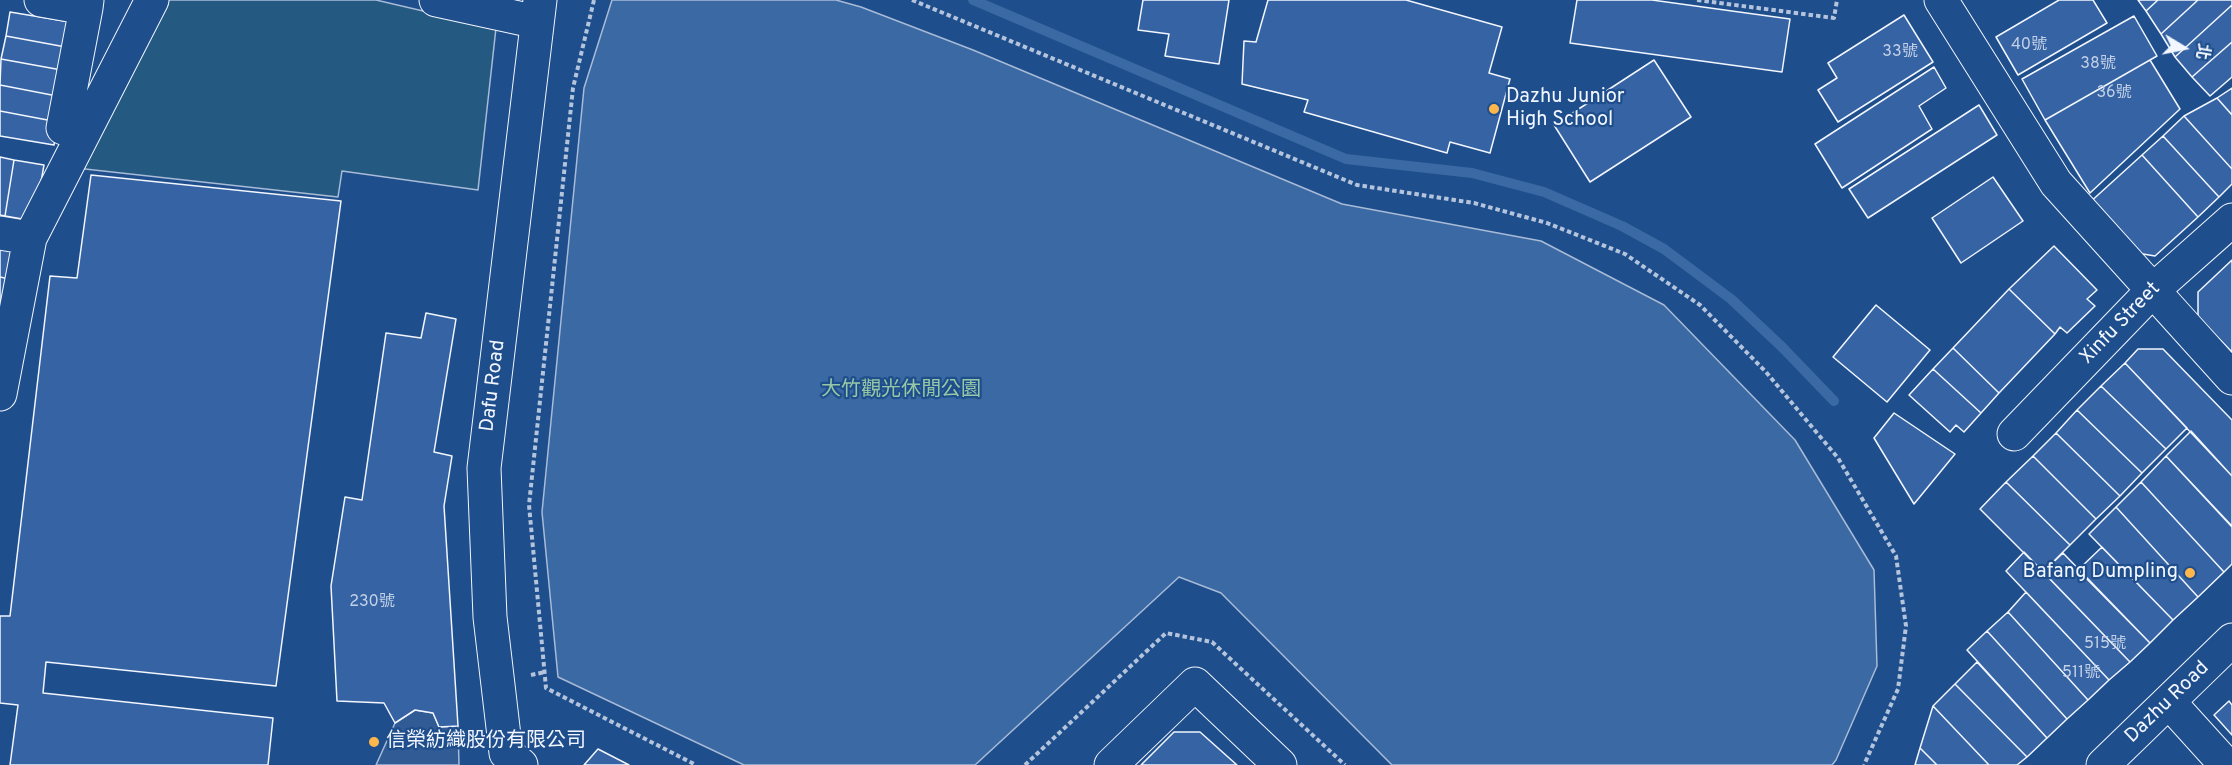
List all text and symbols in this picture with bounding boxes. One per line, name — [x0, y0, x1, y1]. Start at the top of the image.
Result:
north arrow — [2154, 18, 2214, 78]
house number: 40號 — [2011, 36, 2047, 56]
text: 北 — [2190, 41, 2213, 61]
house number: 33號 — [1882, 43, 1918, 63]
house number: 38號 — [2080, 55, 2116, 75]
house number: 36號 — [2096, 84, 2132, 104]
place label: Dazhu Junior High School — [1506, 86, 1625, 133]
marker: Dazhu Junior High School — [1487, 102, 1501, 116]
street label: Xinfu Street — [2076, 278, 2166, 370]
street label: Dafu Road — [476, 339, 512, 433]
park label: 大竹觀光休閒公園 — [821, 379, 981, 403]
place label: Bafang Dumpling — [2023, 561, 2178, 585]
marker: Bafang Dumpling — [2183, 566, 2197, 580]
house number: 230號 — [349, 593, 395, 613]
house number: 515號 — [2084, 635, 2126, 655]
street label: Dazhu Road — [2121, 657, 2215, 749]
house number: 511號 — [2062, 664, 2100, 684]
place label: 信榮紡織股份有限公司 — [386, 730, 586, 754]
marker: 信榮紡織股份有限公司 — [367, 735, 381, 749]

